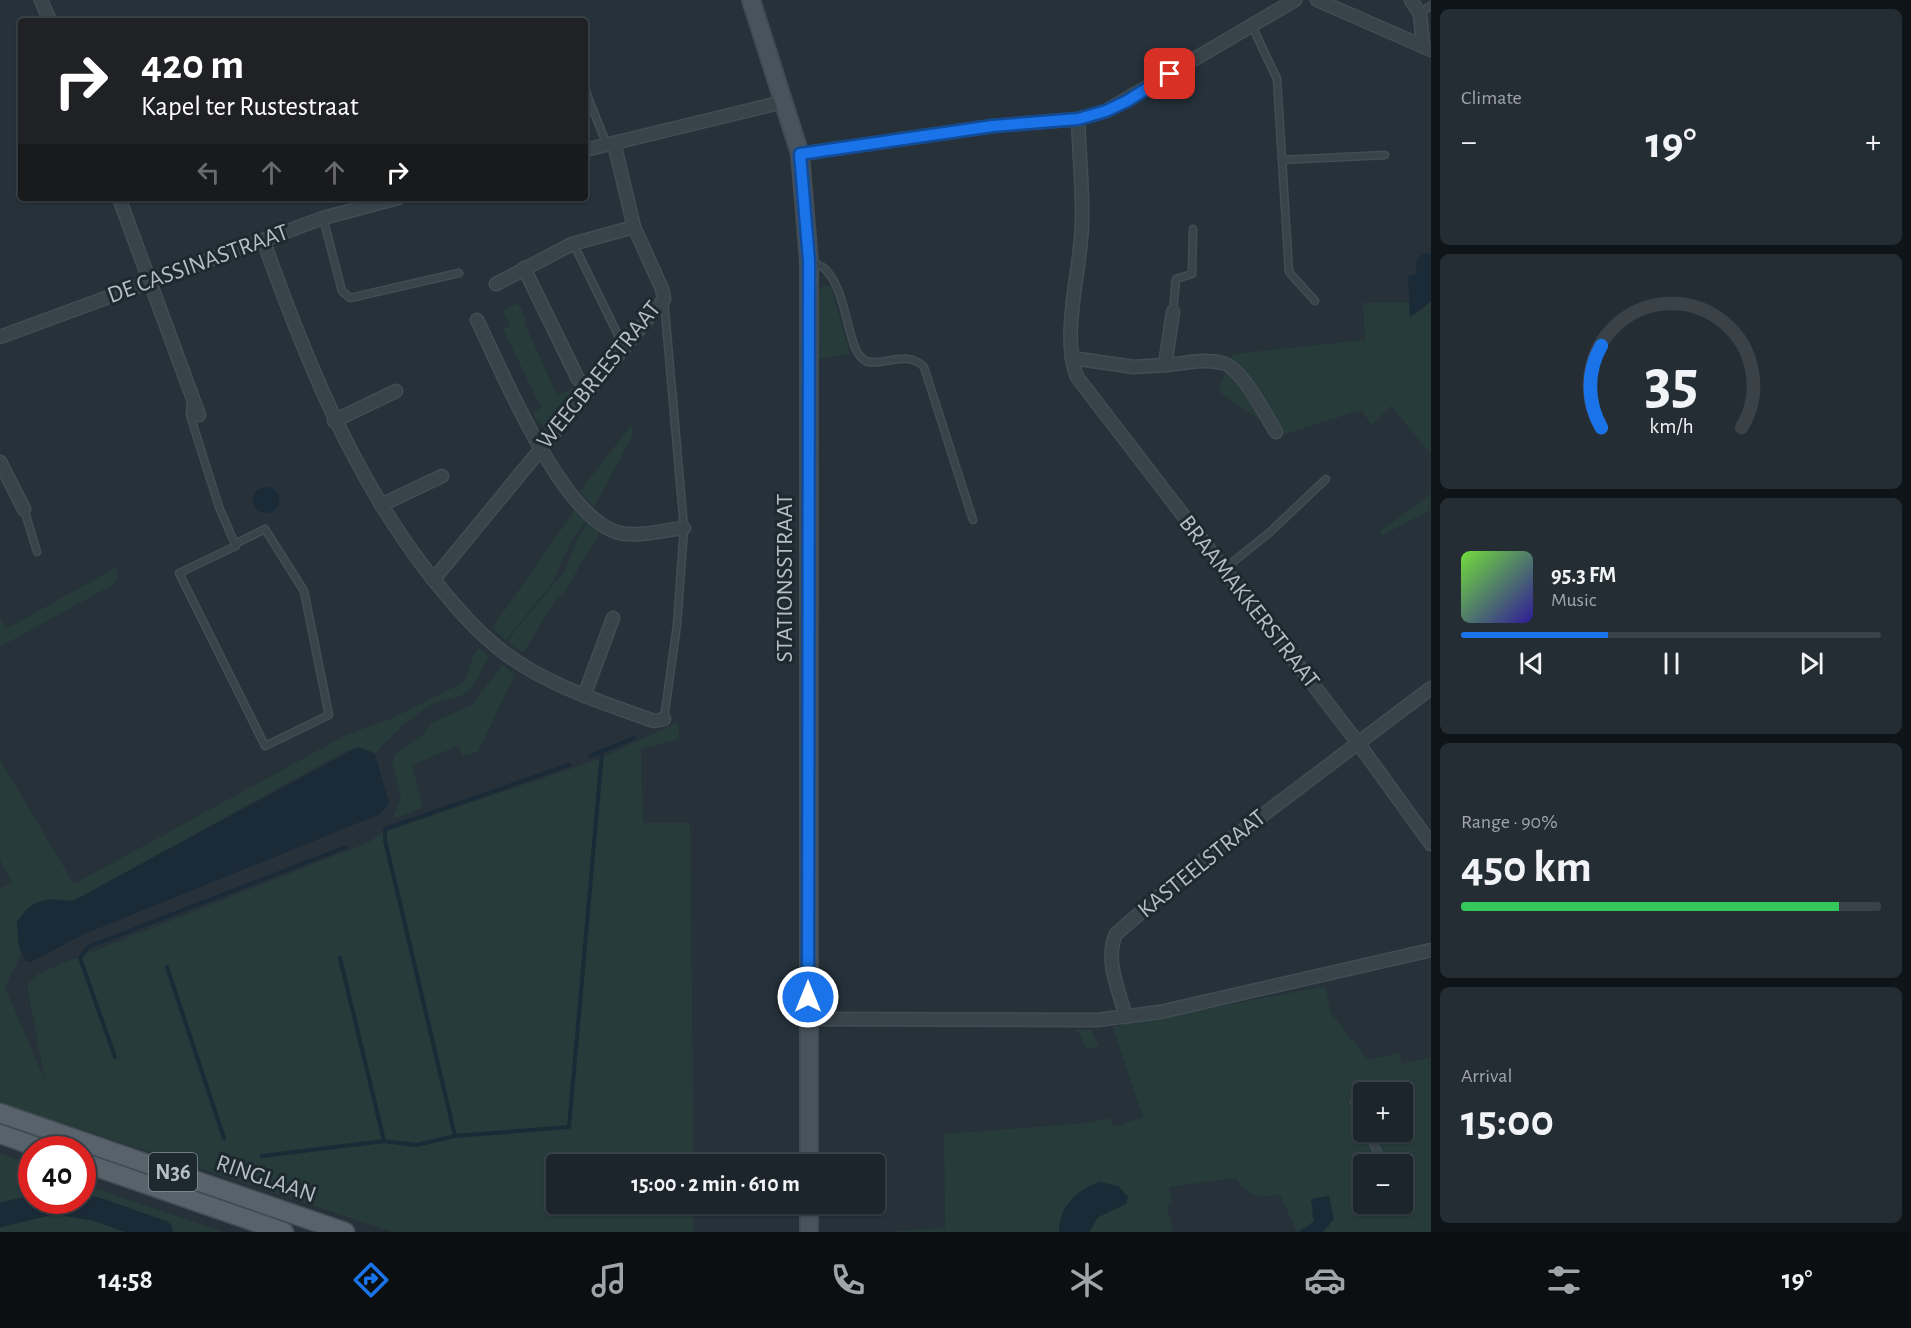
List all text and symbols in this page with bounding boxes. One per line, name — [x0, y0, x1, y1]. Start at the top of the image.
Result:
icon: right — [42, 42, 120, 120]
text: 420 m — [141, 44, 244, 86]
pin — [1144, 48, 1195, 99]
icon: arrive — [1153, 57, 1186, 90]
text: Climate — [1461, 88, 1522, 108]
text: Kapel ter Rustestraat — [141, 93, 359, 120]
text: 19° — [1645, 121, 1697, 166]
text: − — [1461, 126, 1477, 159]
text: + — [1865, 126, 1881, 159]
icon: left — [192, 156, 225, 189]
icon: ahead — [255, 156, 288, 189]
icon: ahead — [318, 156, 351, 189]
icon: right — [381, 156, 414, 189]
street label: DE CASSINASTRAAT — [104, 220, 292, 308]
street label: WEEGBREESTRAAT — [532, 296, 666, 453]
text: 35 — [1644, 353, 1698, 415]
text: km/h — [1649, 417, 1693, 438]
street label: STATIONSSTRAAT — [773, 493, 797, 662]
street label: BRAAMAKKERSTRAAT — [1174, 511, 1324, 693]
text: 95.3 FM — [1551, 564, 1616, 586]
text: Music — [1551, 590, 1597, 610]
icon: previous — [1515, 647, 1548, 680]
icon: pause — [1655, 647, 1688, 680]
icon: next — [1795, 647, 1828, 680]
street label: KASTEELSTRAAT — [1133, 805, 1271, 923]
text: Range · 90% — [1461, 812, 1558, 832]
text: 450 km — [1461, 845, 1592, 890]
position arrow — [776, 965, 840, 1029]
text: Arrival — [1461, 1066, 1512, 1086]
map controls — [1353, 1082, 1413, 1214]
button: + — [1353, 1082, 1413, 1142]
text: 15:00 — [1461, 1099, 1554, 1144]
speed limit sign: 40 — [18, 1136, 96, 1214]
street label: RINGLAAN — [213, 1151, 319, 1207]
road number: N36 — [149, 1153, 197, 1191]
button: − — [1353, 1154, 1413, 1214]
text: 15:00 · 2 min · 610 m — [631, 1173, 800, 1195]
icon: directions — [350, 1259, 392, 1301]
icon: music — [588, 1259, 630, 1301]
icon: phone — [827, 1259, 869, 1301]
icon: climate — [1066, 1259, 1108, 1301]
icon: car — [1304, 1259, 1346, 1301]
icon: filters — [1543, 1259, 1585, 1301]
text: 14:58 — [98, 1266, 153, 1293]
text: 19° — [1782, 1266, 1813, 1293]

